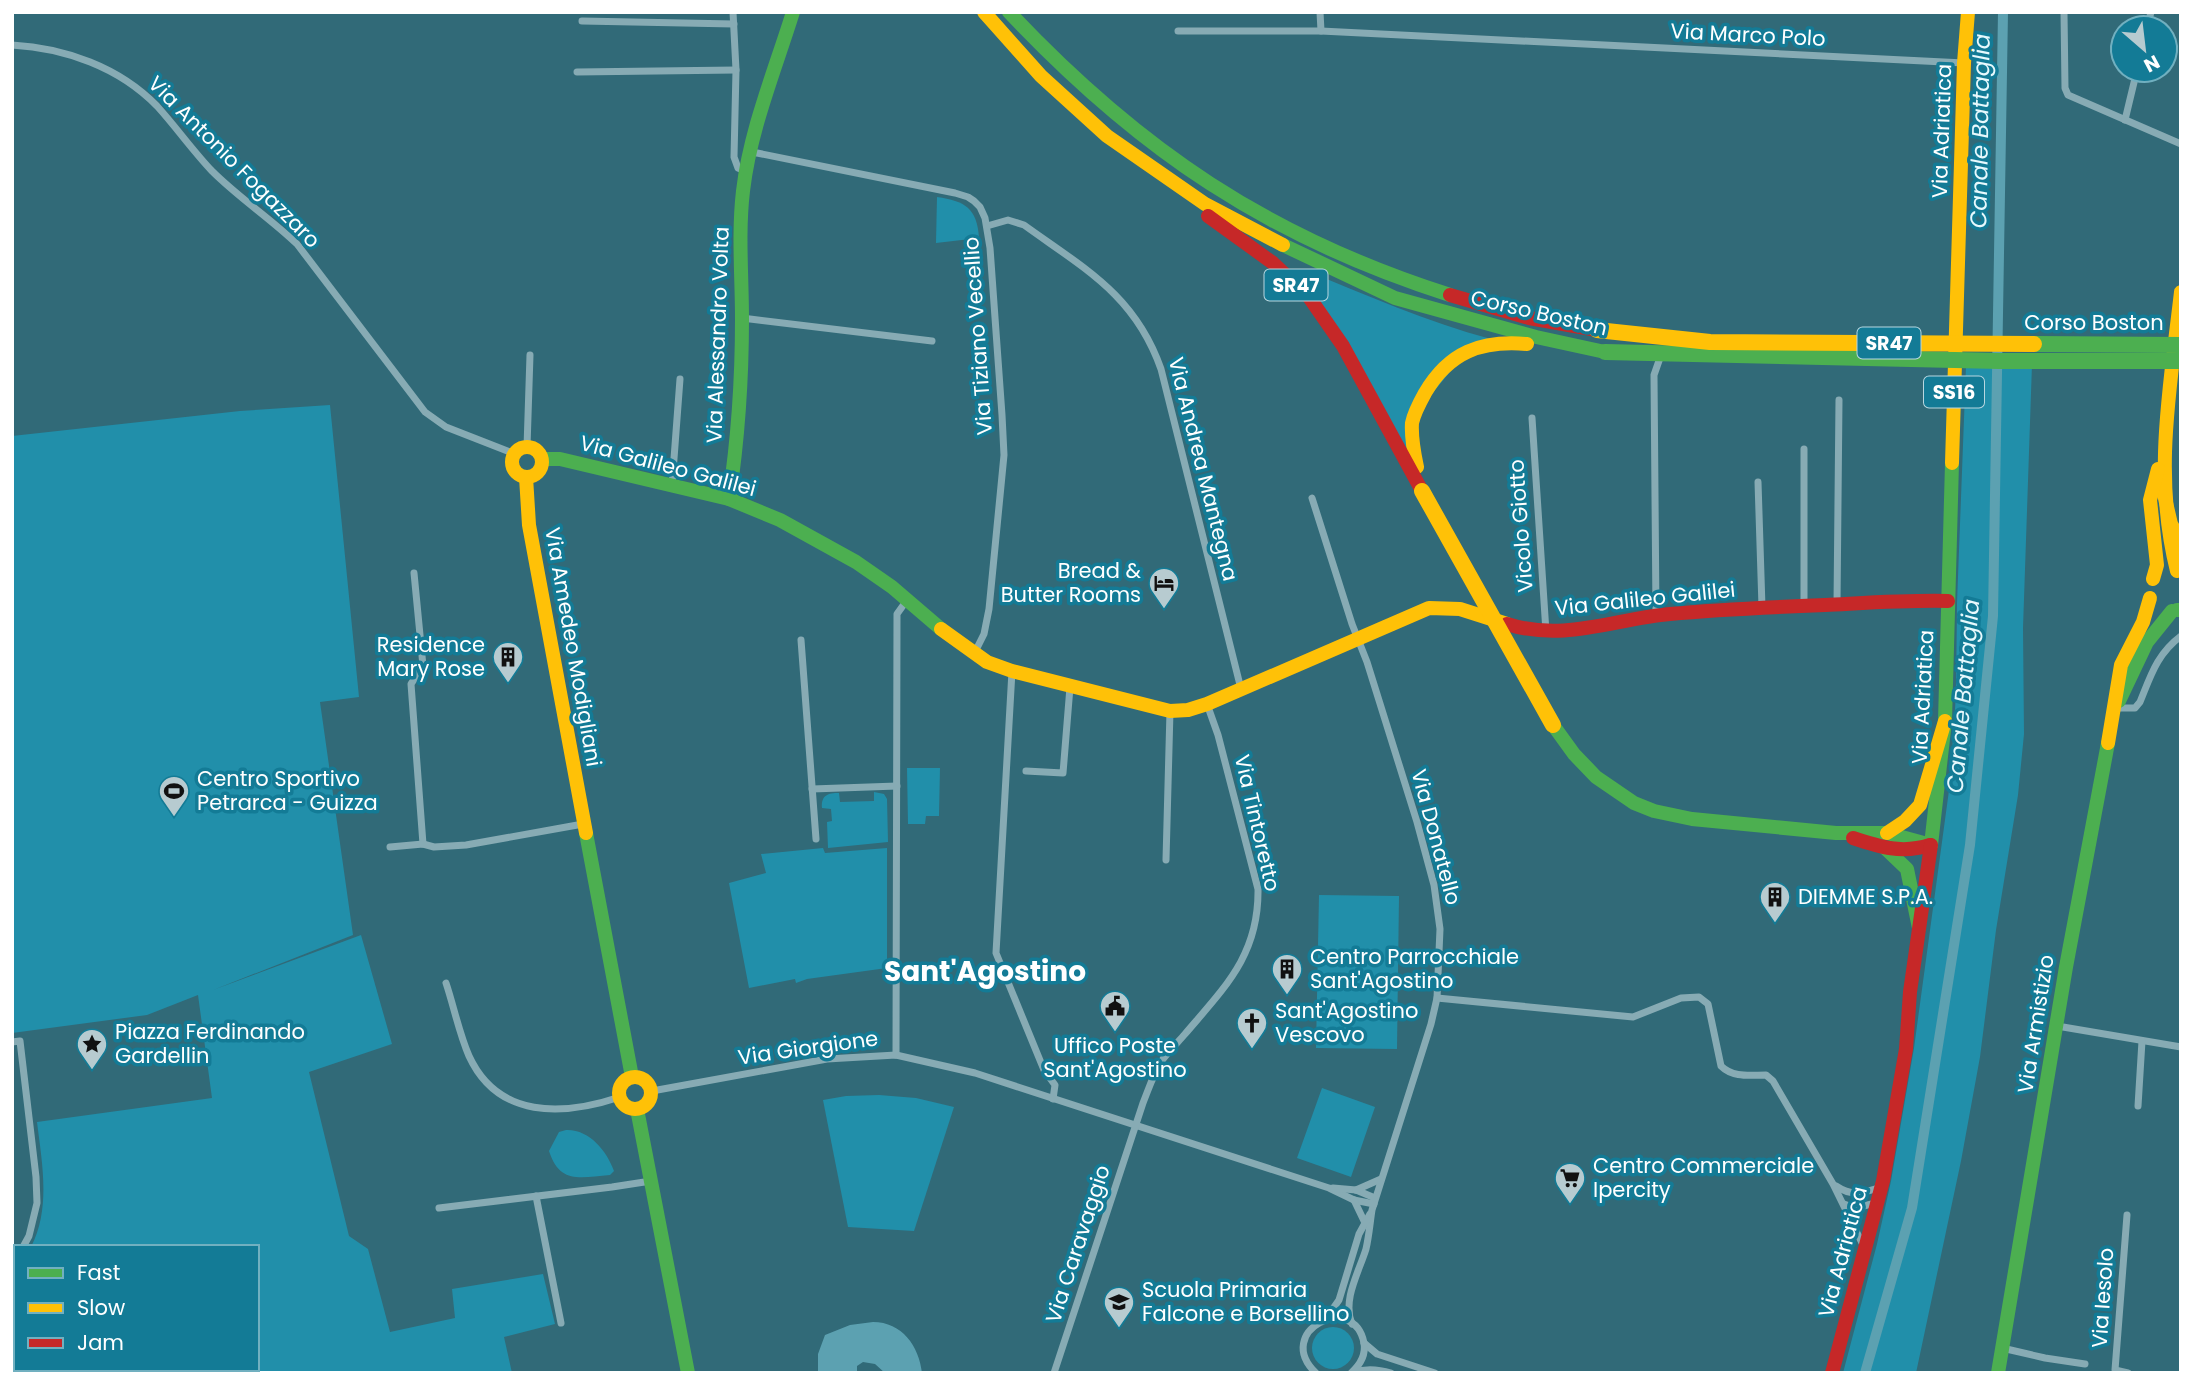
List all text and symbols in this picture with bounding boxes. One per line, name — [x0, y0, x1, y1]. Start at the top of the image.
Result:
north arrow — [2109, 14, 2179, 84]
street label: Via Marco Polo — [1670, 16, 1826, 53]
water label: Canale Battaglia — [1962, 33, 1998, 229]
text: N — [2139, 48, 2164, 79]
street label: Via Adriatica — [1925, 63, 1958, 199]
street label: Via Antonio Fogazzaro — [142, 69, 327, 254]
street label: Via Alessandro Volta — [699, 226, 736, 444]
street label: Via Tiziano Vecellio — [956, 236, 999, 436]
road number: SR47 — [1264, 270, 1328, 300]
street label: Corso Boston — [1468, 283, 1610, 342]
street label: Corso Boston — [2024, 308, 2164, 337]
road number: SR47 — [1857, 328, 1920, 358]
street label: Via Andrea Mantegna — [1162, 354, 1245, 584]
road number: SS16 — [1924, 376, 1984, 408]
street label: Via Galileo Galilei — [577, 428, 760, 503]
street label: Vicolo Giotto — [1501, 458, 1540, 594]
street label: Via Amedeo Modigliani — [538, 525, 609, 769]
place label: Bread & Butter Rooms — [1001, 556, 1141, 609]
hotel icon: Bread & Butter Rooms — [1147, 566, 1181, 610]
street label: Via Galileo Galilei — [1553, 575, 1737, 622]
water label: Canale Battaglia — [1939, 598, 1987, 794]
street label: Via Adriatica — [1905, 629, 1940, 765]
place label: Residence Mary Rose — [377, 630, 485, 683]
building icon: Residence Mary Rose — [491, 640, 525, 684]
street label: Via Tintoretto — [1228, 752, 1287, 894]
place label: Centro Sportivo Petrarca - Guizza — [197, 764, 378, 817]
street label: Via Donatello — [1404, 766, 1469, 908]
sports icon: Centro Sportivo Petrarca - Guizza — [157, 774, 191, 818]
building icon: DIEMME S.P.A. — [1758, 880, 1792, 924]
place label: DIEMME S.P.A. — [1798, 882, 1933, 911]
place label: Centro Parrocchiale Sant'Agostino — [1310, 942, 1519, 995]
district label: Sant'Agostino — [884, 952, 1086, 991]
building icon: Centro Parrocchiale Sant'Agostino — [1270, 952, 1304, 996]
street label: Via Armistizio — [2010, 953, 2061, 1095]
public building icon: Uffico Poste Sant'Agostino — [1098, 989, 1132, 1033]
place label: Sant'Agostino Vescovo — [1275, 996, 1418, 1049]
church icon: Sant'Agostino Vescovo — [1235, 1006, 1269, 1050]
place label: Piazza Ferdinando Gardellin — [115, 1017, 305, 1070]
street label: Via Giorgione — [736, 1023, 880, 1072]
place icon: Piazza Ferdinando Gardellin — [75, 1027, 109, 1071]
place label: Uffico Poste Sant'Agostino — [1043, 1031, 1187, 1084]
place label: Centro Commerciale Ipercity — [1593, 1151, 1814, 1204]
street label: Via Caravaggio — [1038, 1161, 1117, 1327]
supermarket icon: Centro Commerciale Ipercity — [1553, 1161, 1587, 1205]
street label: Via Adriatica — [1811, 1183, 1874, 1321]
legend — [14, 1245, 259, 1371]
street label: Via Iesolo — [2085, 1247, 2120, 1349]
text: Fast — [77, 1258, 120, 1287]
place label: Scuola Primaria Falcone e Borsellino — [1142, 1275, 1349, 1328]
school or university icon: Scuola Primaria Falcone e Borsellino — [1102, 1285, 1136, 1329]
text: Slow — [77, 1293, 125, 1322]
text: Jam — [77, 1328, 124, 1357]

